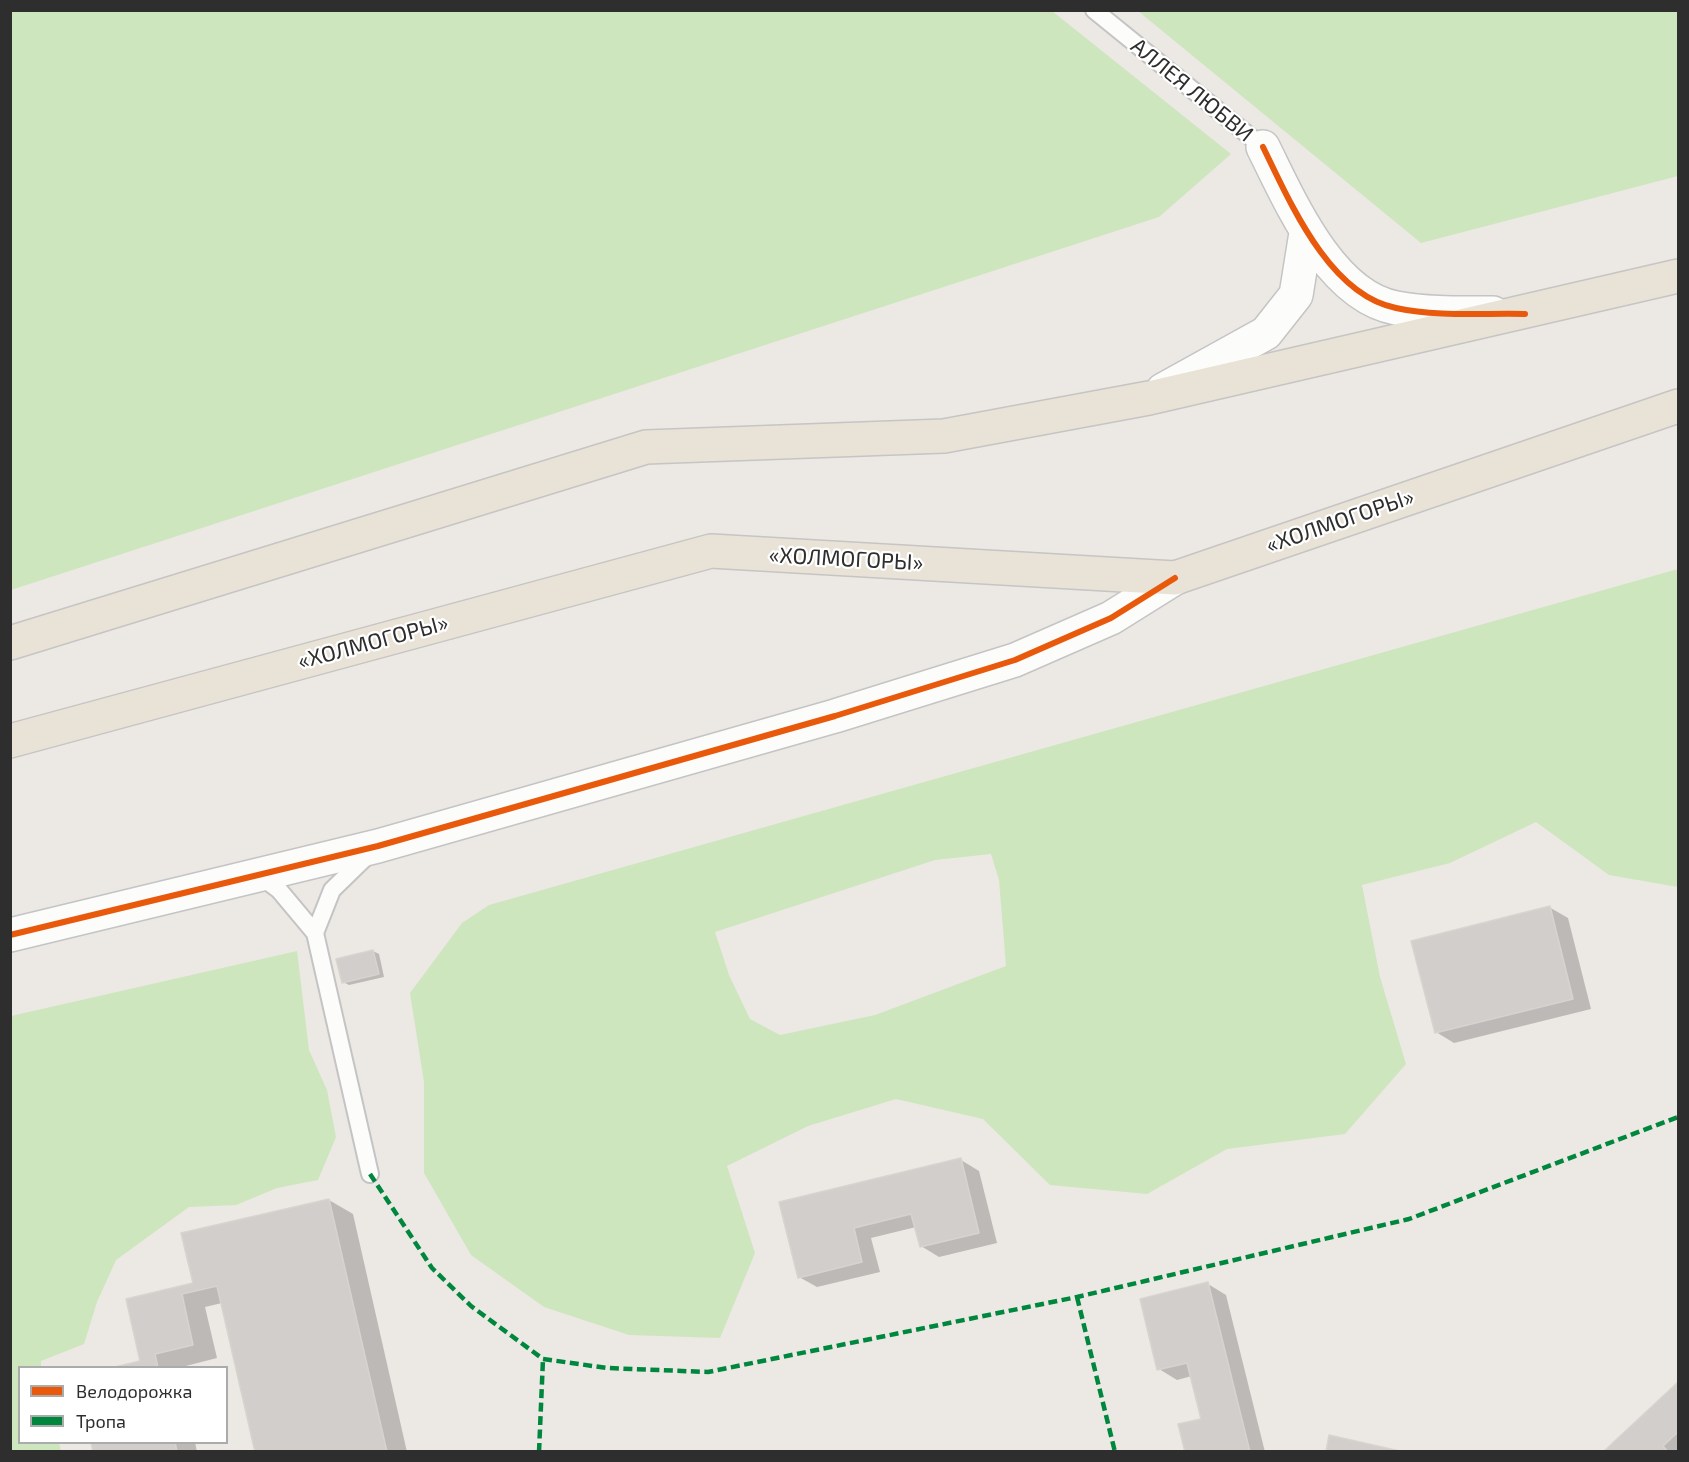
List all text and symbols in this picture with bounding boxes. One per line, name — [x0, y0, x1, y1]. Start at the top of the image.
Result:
street label: АЛЛЕЯ ЛЮБВИ — [1125, 33, 1259, 147]
street label: «ХОЛМОГОРЫ» — [1263, 483, 1417, 559]
street label: «ХОЛМОГОРЫ» — [768, 542, 924, 576]
street label: «ХОЛМОГОРЫ» — [295, 609, 451, 675]
legend — [18, 1366, 228, 1444]
text: Велодорожка — [76, 1380, 192, 1402]
text: Тропа — [76, 1410, 126, 1432]

